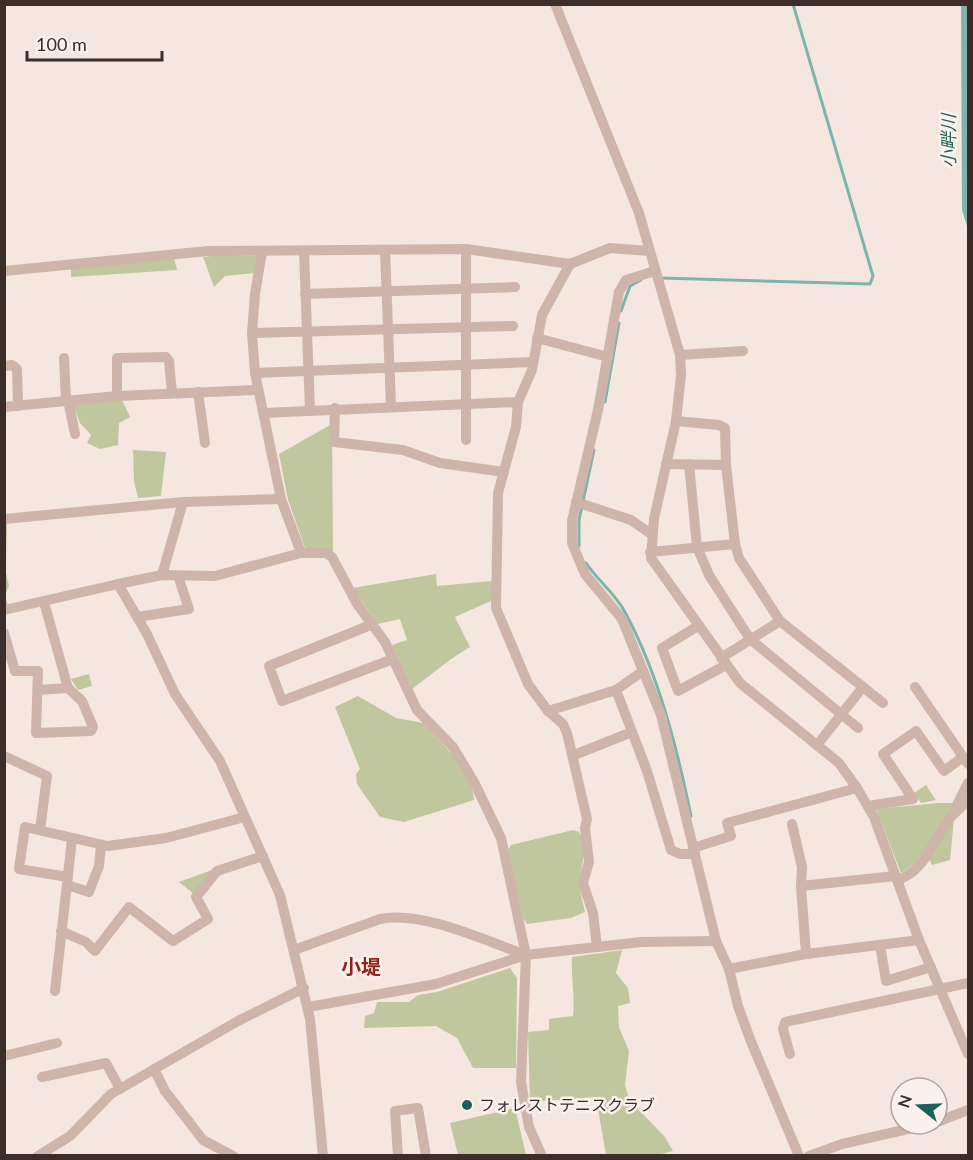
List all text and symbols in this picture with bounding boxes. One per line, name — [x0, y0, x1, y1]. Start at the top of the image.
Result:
scale bar — [27, 24, 162, 62]
text: 100 m — [36, 33, 87, 55]
water label: 小畔川 — [937, 112, 959, 168]
district label: 小堤 — [341, 954, 381, 978]
north arrow — [889, 1076, 949, 1136]
text: N — [893, 1092, 915, 1110]
place label: フォレストテニスクラブ — [479, 1095, 655, 1114]
marker: フォレストテニスクラブ — [460, 1098, 474, 1112]

